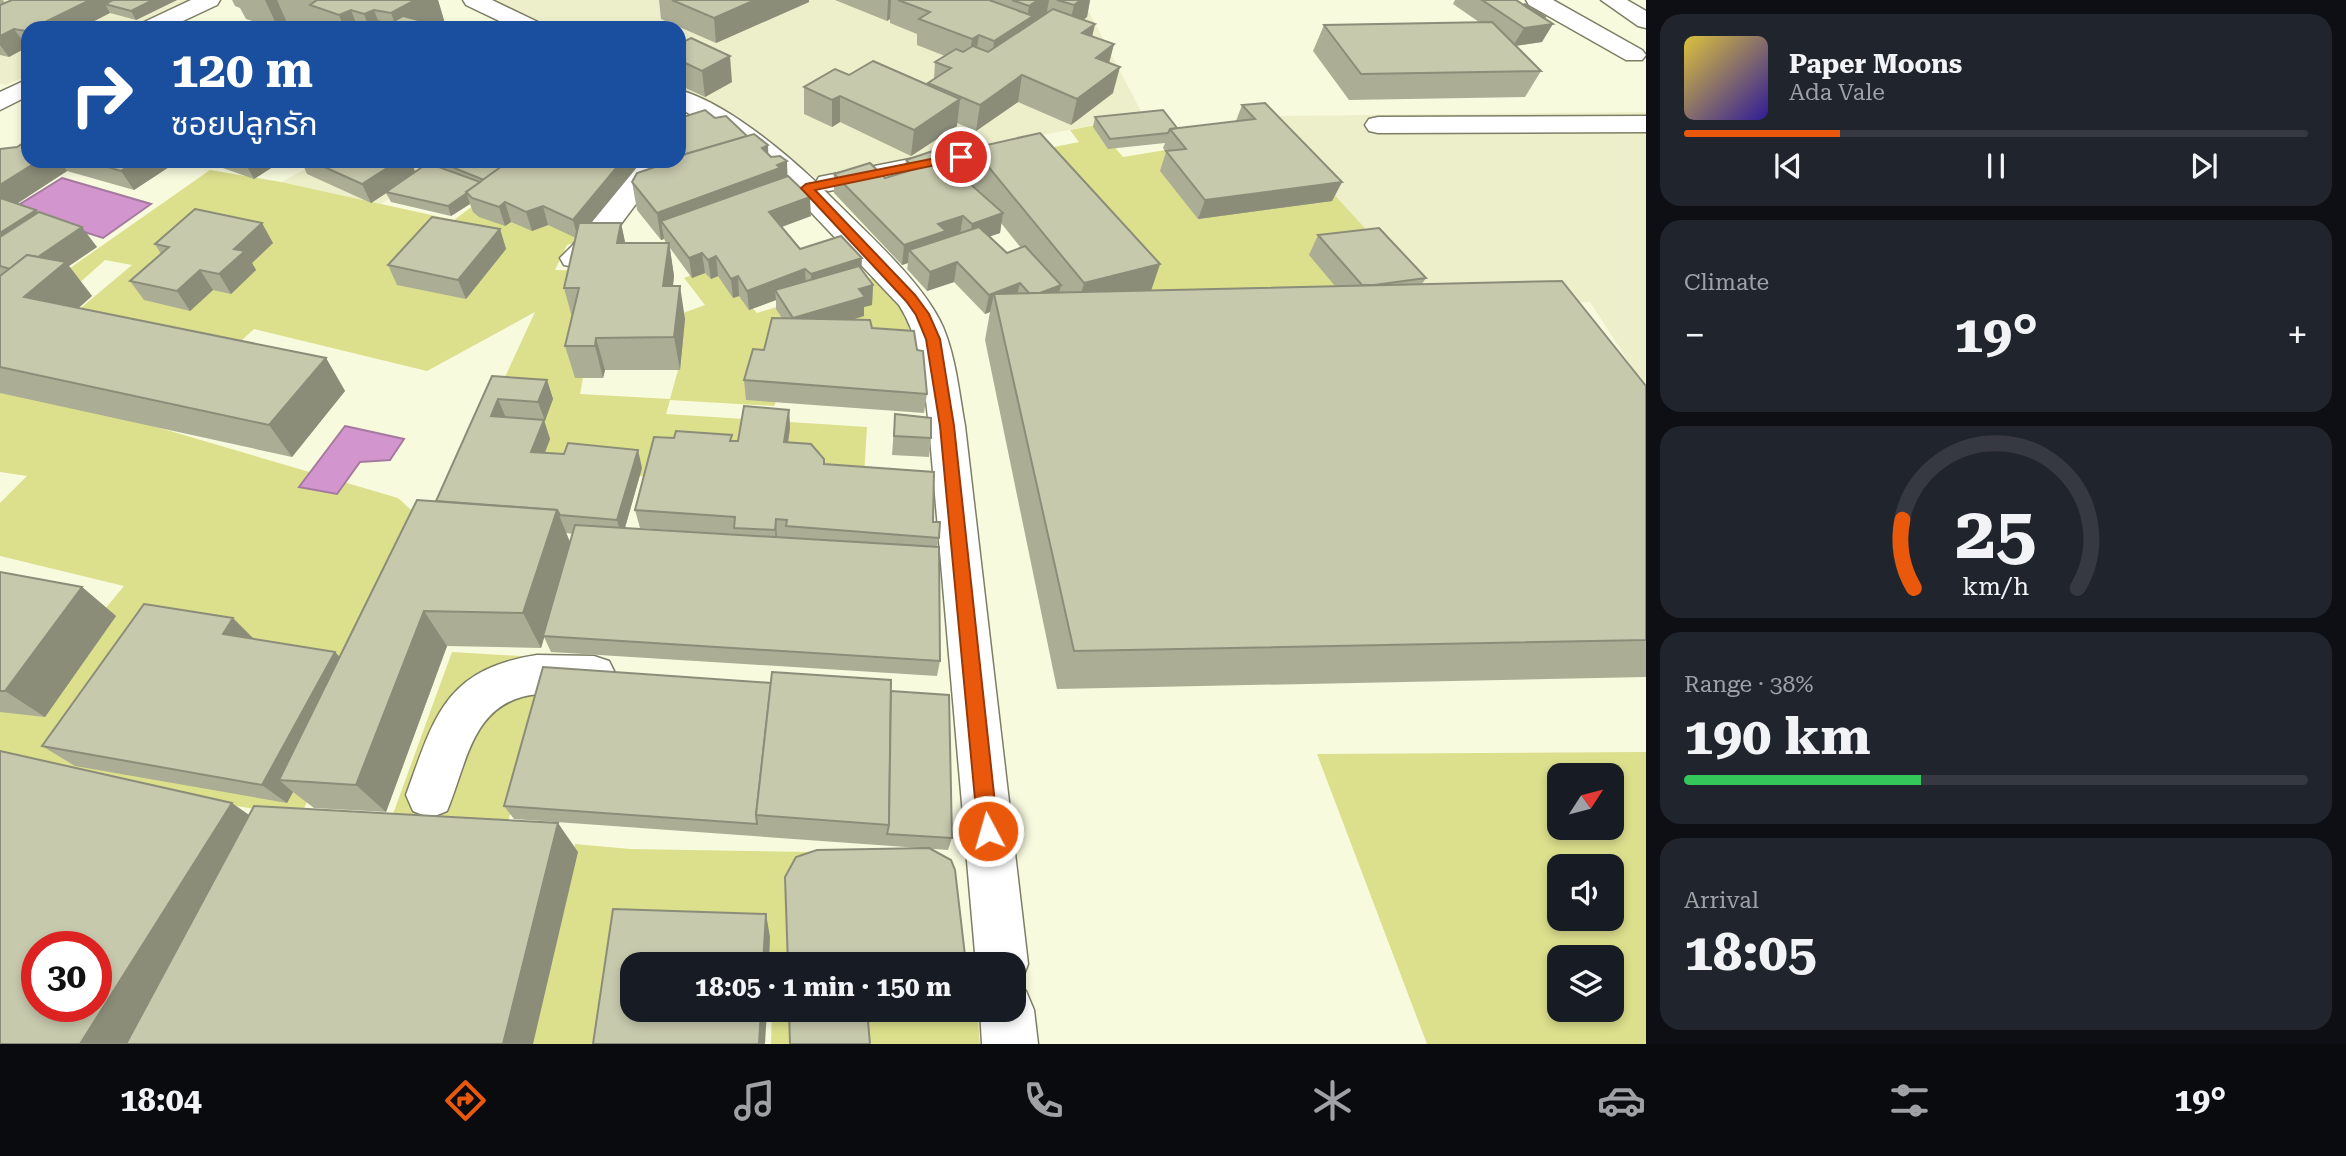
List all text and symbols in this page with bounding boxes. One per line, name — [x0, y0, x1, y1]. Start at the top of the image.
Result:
text: 120 m — [171, 42, 313, 99]
icon: right — [56, 49, 147, 140]
text: Paper Moons — [1789, 49, 1962, 79]
text: Ada Vale — [1789, 79, 1885, 106]
text: ซอยปลูกรัก — [171, 105, 318, 143]
pin — [931, 127, 991, 187]
icon: arrive — [942, 138, 980, 176]
icon: previous — [1769, 147, 1807, 185]
icon: pause — [1977, 147, 2015, 185]
icon: next — [2185, 147, 2223, 185]
text: Climate — [1684, 269, 1769, 296]
text: 19° — [1954, 304, 2038, 365]
text: − — [1684, 313, 1705, 357]
text: + — [2287, 313, 2308, 357]
text: 25 — [1955, 491, 2037, 576]
text: km/h — [1963, 572, 2029, 601]
text: Range · 38% — [1684, 671, 1813, 698]
text: 190 km — [1684, 706, 1871, 767]
north arrow — [1547, 763, 1624, 840]
map controls — [1547, 763, 1624, 1022]
position arrow — [951, 794, 1025, 868]
button: sound — [1547, 854, 1624, 931]
text: Arrival — [1684, 887, 1759, 914]
text: 18:05 — [1684, 922, 1817, 983]
speed limit sign: 30 — [21, 931, 112, 1022]
button: layers — [1547, 945, 1624, 1022]
text: 18:05 · 1 min · 150 m — [695, 972, 951, 1002]
icon: directions — [441, 1076, 490, 1125]
icon: music — [730, 1076, 779, 1125]
icon: phone — [1019, 1076, 1068, 1125]
icon: climate — [1308, 1076, 1357, 1125]
icon: car — [1597, 1076, 1646, 1125]
icon: filters — [1885, 1076, 1934, 1125]
text: 18:04 — [120, 1081, 202, 1119]
text: 19° — [2174, 1081, 2226, 1119]

